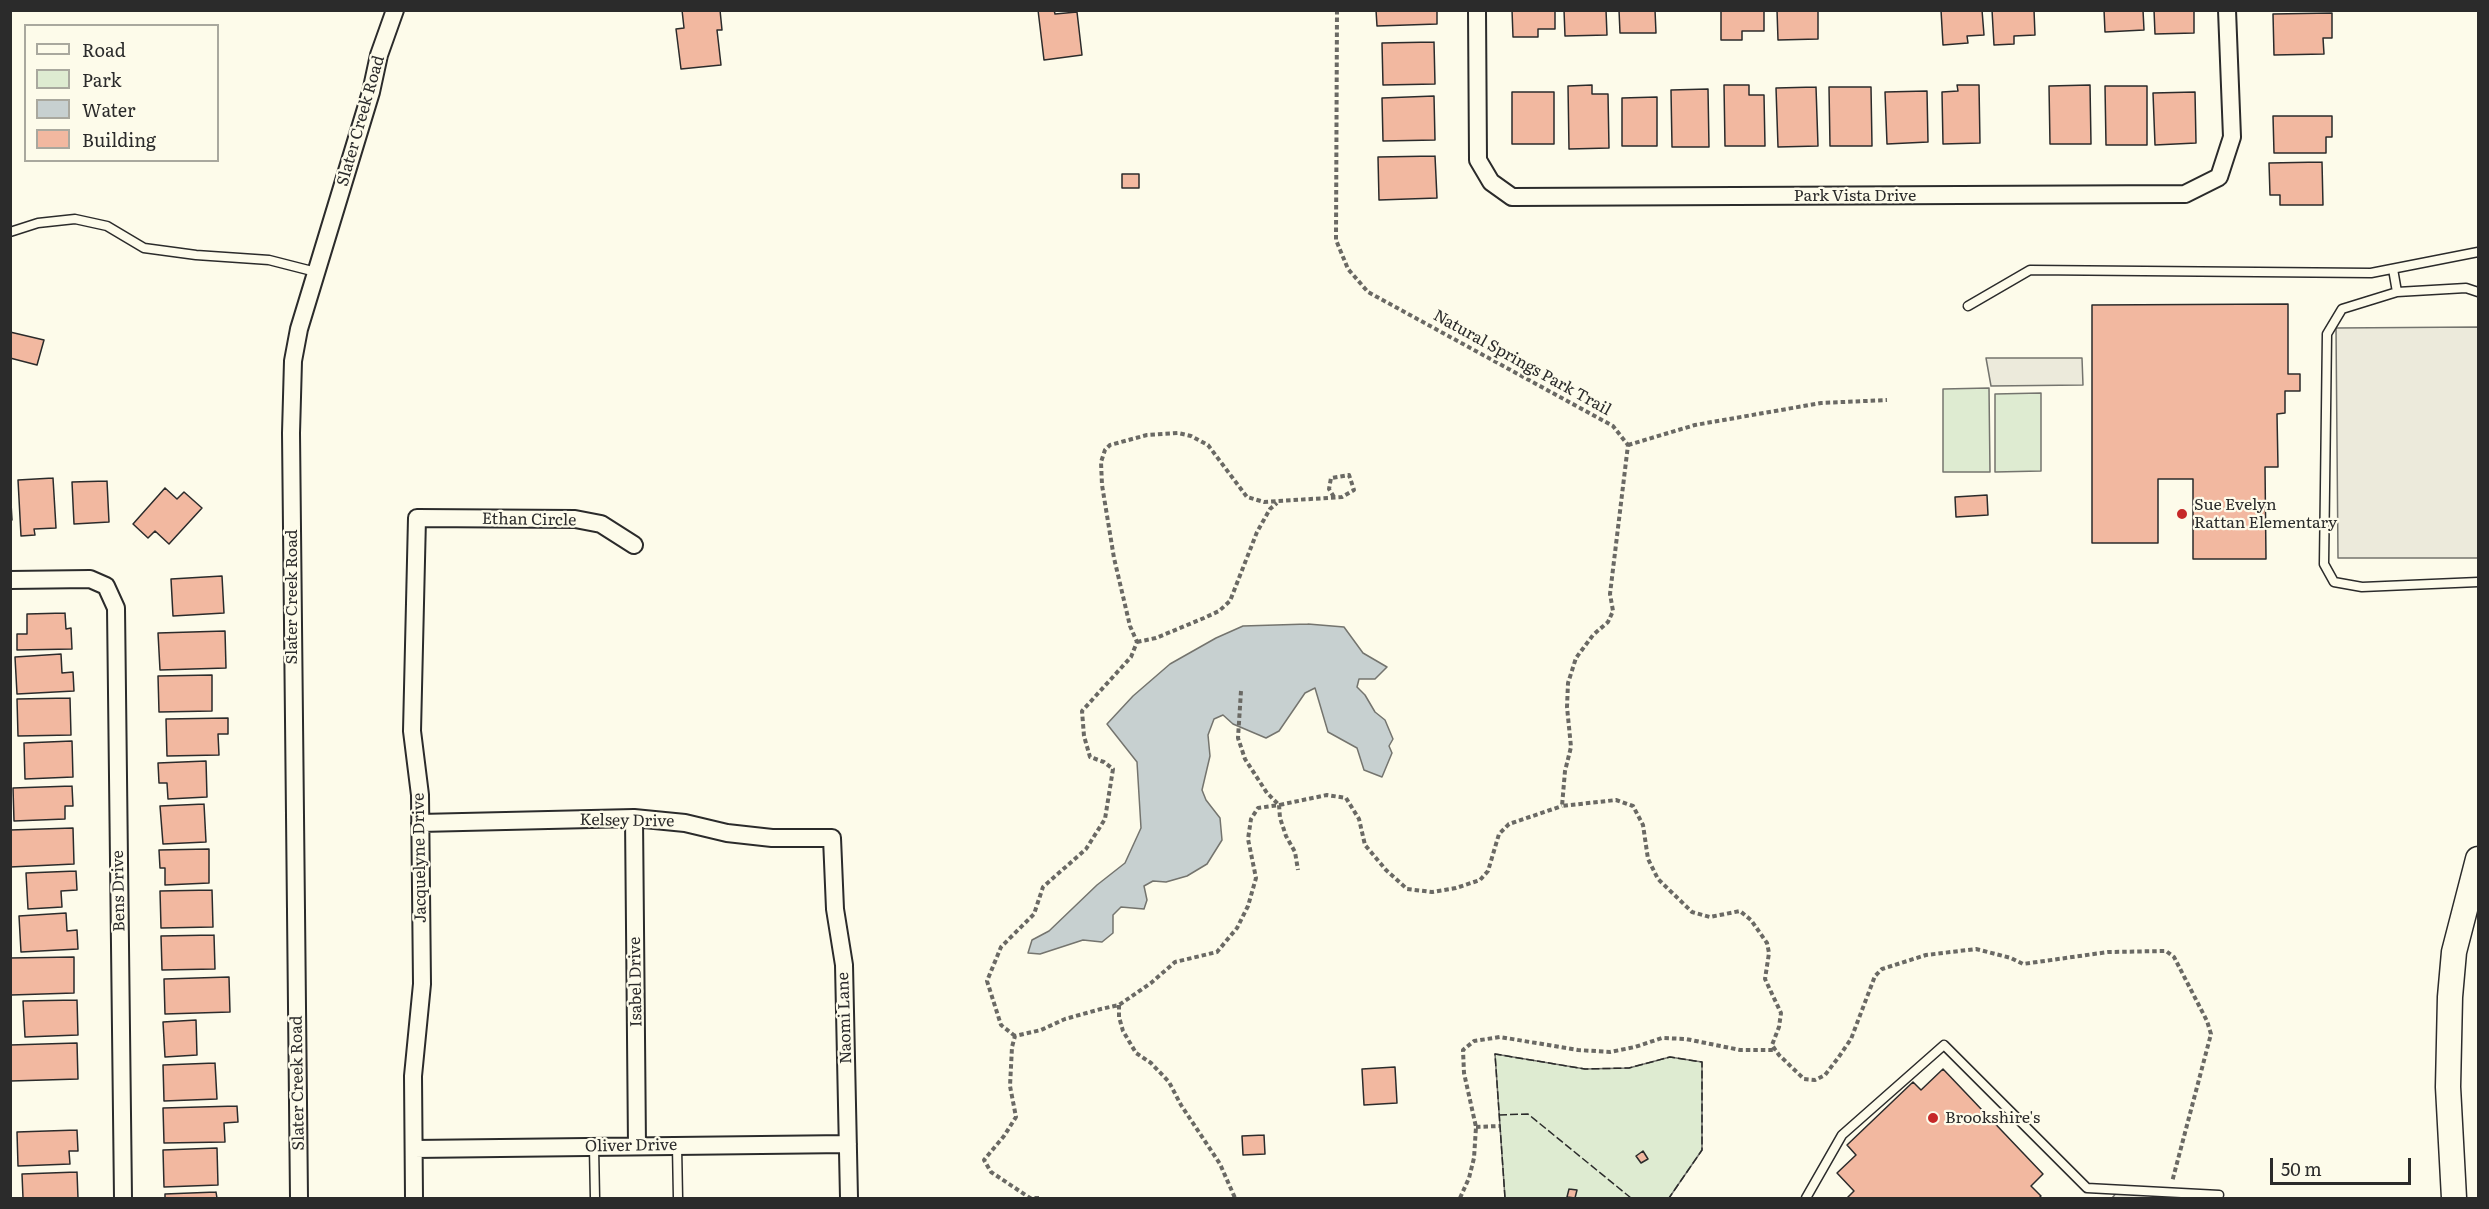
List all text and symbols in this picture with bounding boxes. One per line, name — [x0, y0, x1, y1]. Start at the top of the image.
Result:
legend — [24, 24, 219, 162]
text: Road — [82, 36, 126, 63]
street label: Slater Creek Road — [333, 53, 389, 189]
text: Park — [82, 66, 121, 93]
text: Water — [82, 96, 135, 123]
text: Building — [82, 126, 156, 153]
street label: Park Vista Drive — [1794, 186, 1916, 206]
street label: Natural Springs Park Trail — [1430, 306, 1614, 420]
place label: Sue Evelyn Rattan Elementary — [2194, 495, 2337, 533]
marker: Sue Evelyn Rattan Elementary — [2175, 507, 2189, 521]
street label: Ethan Circle — [482, 510, 576, 530]
street label: Slater Creek Road — [282, 529, 302, 665]
street label: Jacquelyne Drive — [409, 793, 431, 923]
street label: Kelsey Drive — [579, 811, 675, 831]
street label: Bens Drive — [109, 850, 129, 932]
street label: Isabel Drive — [626, 937, 646, 1027]
street label: Naomi Lane — [834, 972, 856, 1064]
street label: Slater Creek Road — [287, 1015, 309, 1151]
place label: Brookshire's — [1945, 1108, 2040, 1128]
marker: Brookshire's — [1926, 1111, 1940, 1125]
street label: Oliver Drive — [585, 1136, 677, 1156]
scale bar — [2273, 1146, 2414, 1184]
text: 50 m — [2281, 1155, 2322, 1182]

